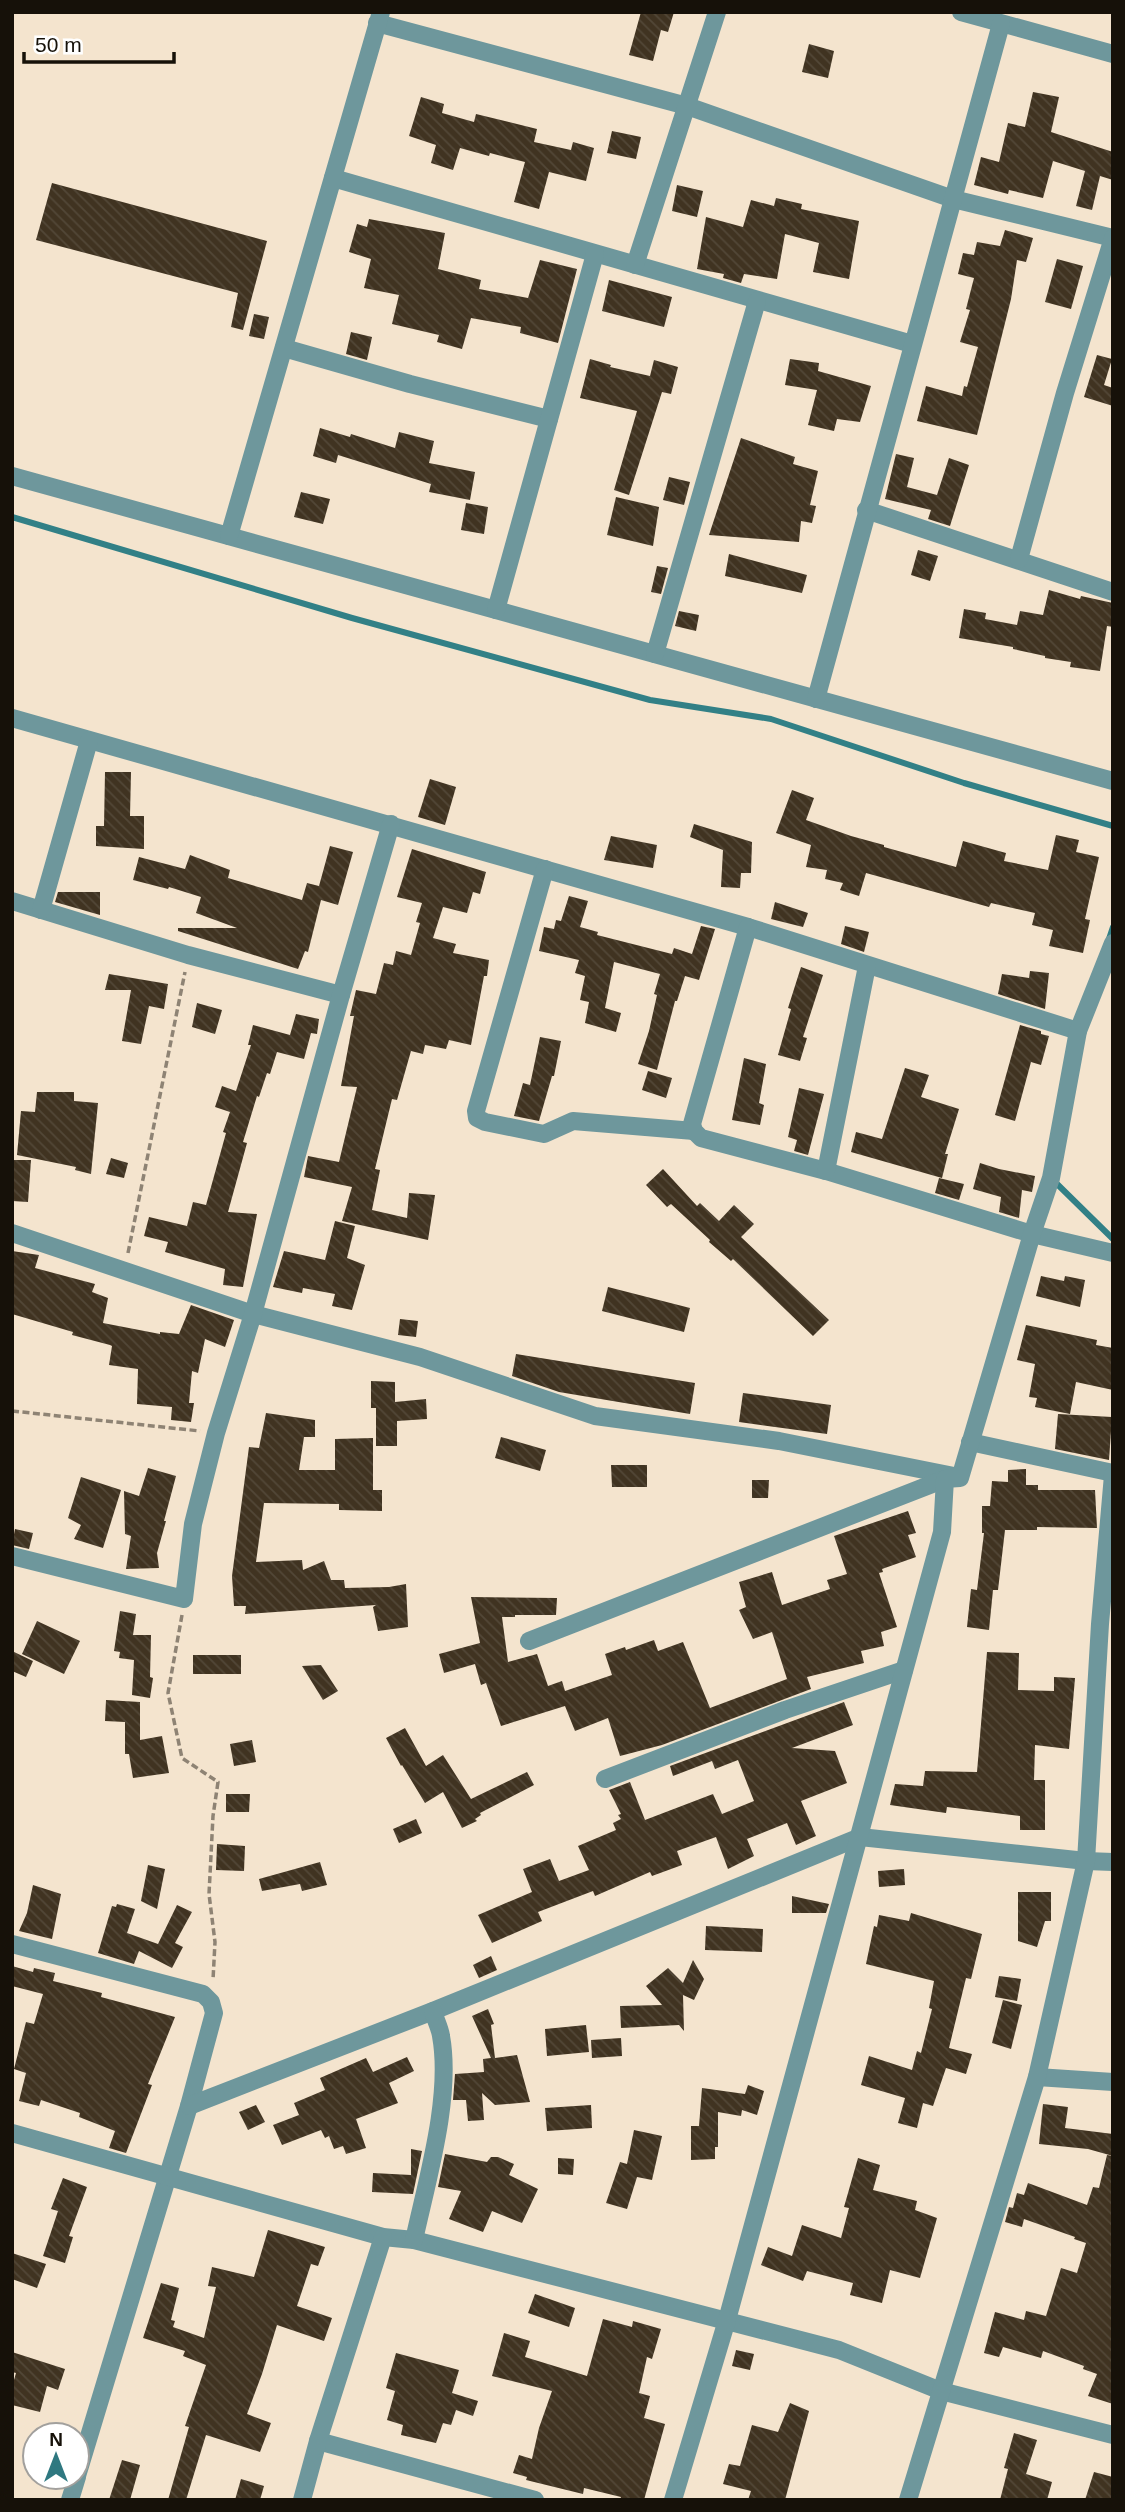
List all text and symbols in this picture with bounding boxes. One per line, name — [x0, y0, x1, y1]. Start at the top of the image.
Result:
scale bar — [24, 21, 175, 65]
text: 50 m — [35, 33, 82, 56]
north arrow — [21, 2421, 91, 2491]
text: N — [49, 2429, 63, 2450]

